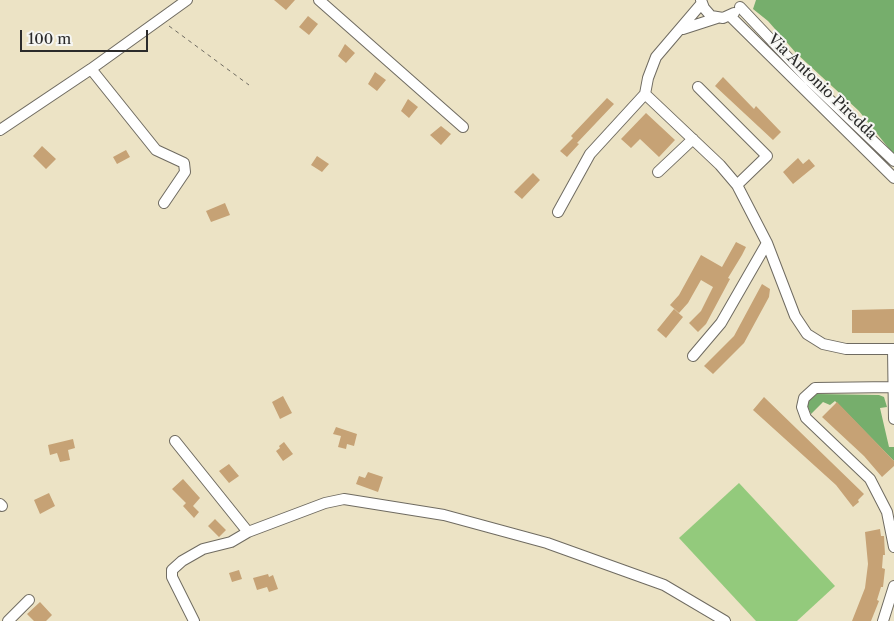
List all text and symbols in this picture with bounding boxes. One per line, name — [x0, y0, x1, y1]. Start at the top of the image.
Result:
scale bar — [22, 20, 150, 52]
text: 100 m — [28, 29, 71, 48]
street label: Via Antonio Piredda — [764, 30, 880, 144]

